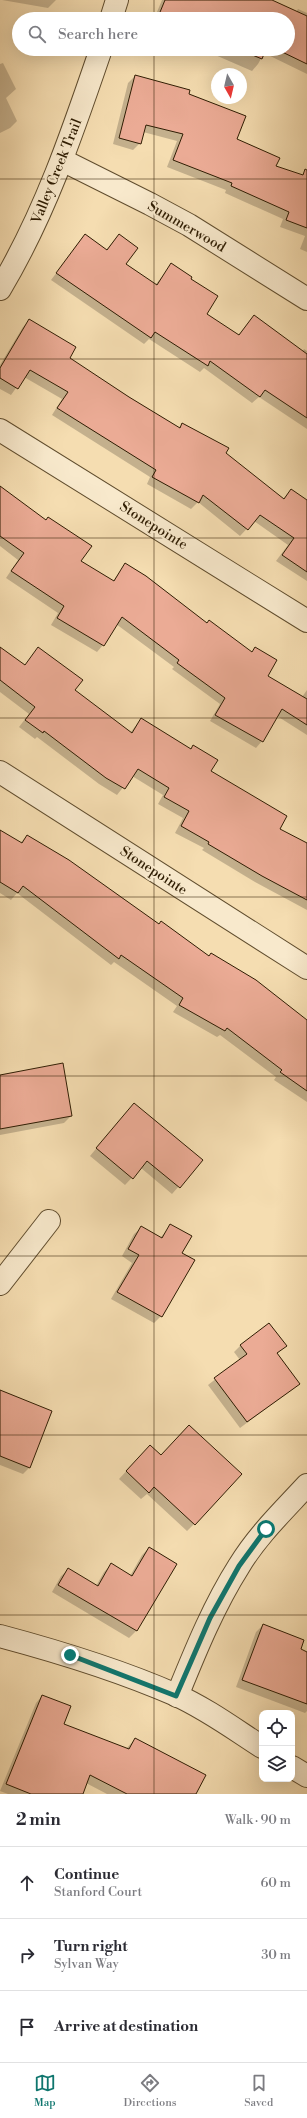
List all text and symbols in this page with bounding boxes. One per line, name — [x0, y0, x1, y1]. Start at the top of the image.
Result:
search box — [12, 12, 295, 56]
icon: search — [26, 23, 48, 45]
text: Search here — [58, 25, 138, 44]
north arrow — [211, 68, 247, 104]
street label: Valley Creek Trail — [27, 116, 86, 228]
street label: Summerwood — [144, 197, 229, 257]
street label: Stonepointe — [116, 498, 191, 554]
street label: Stonepointe — [116, 842, 191, 899]
route start — [257, 1520, 275, 1538]
route end — [61, 1646, 79, 1664]
map controls — [259, 1710, 295, 1782]
button: locate — [259, 1710, 295, 1746]
button: layers — [259, 1746, 295, 1782]
text: 2 min — [16, 1809, 61, 1831]
text: Walk · 90 m — [225, 1812, 291, 1828]
text: Continue — [54, 1865, 119, 1884]
icon: ahead — [16, 1872, 38, 1894]
text: 60 m — [260, 1875, 291, 1891]
text: Stanford Court — [54, 1884, 142, 1900]
text: Turn right — [54, 1937, 128, 1956]
icon: right — [16, 1944, 38, 1966]
text: 30 m — [261, 1947, 291, 1963]
text: Sylvan Way — [54, 1956, 119, 1972]
icon: arrive — [16, 2016, 38, 2038]
text: Arrive at destination — [54, 2017, 198, 2036]
tab: Map — [34, 2072, 56, 2110]
tab: Directions — [124, 2072, 177, 2110]
tab: Saved — [244, 2072, 273, 2110]

